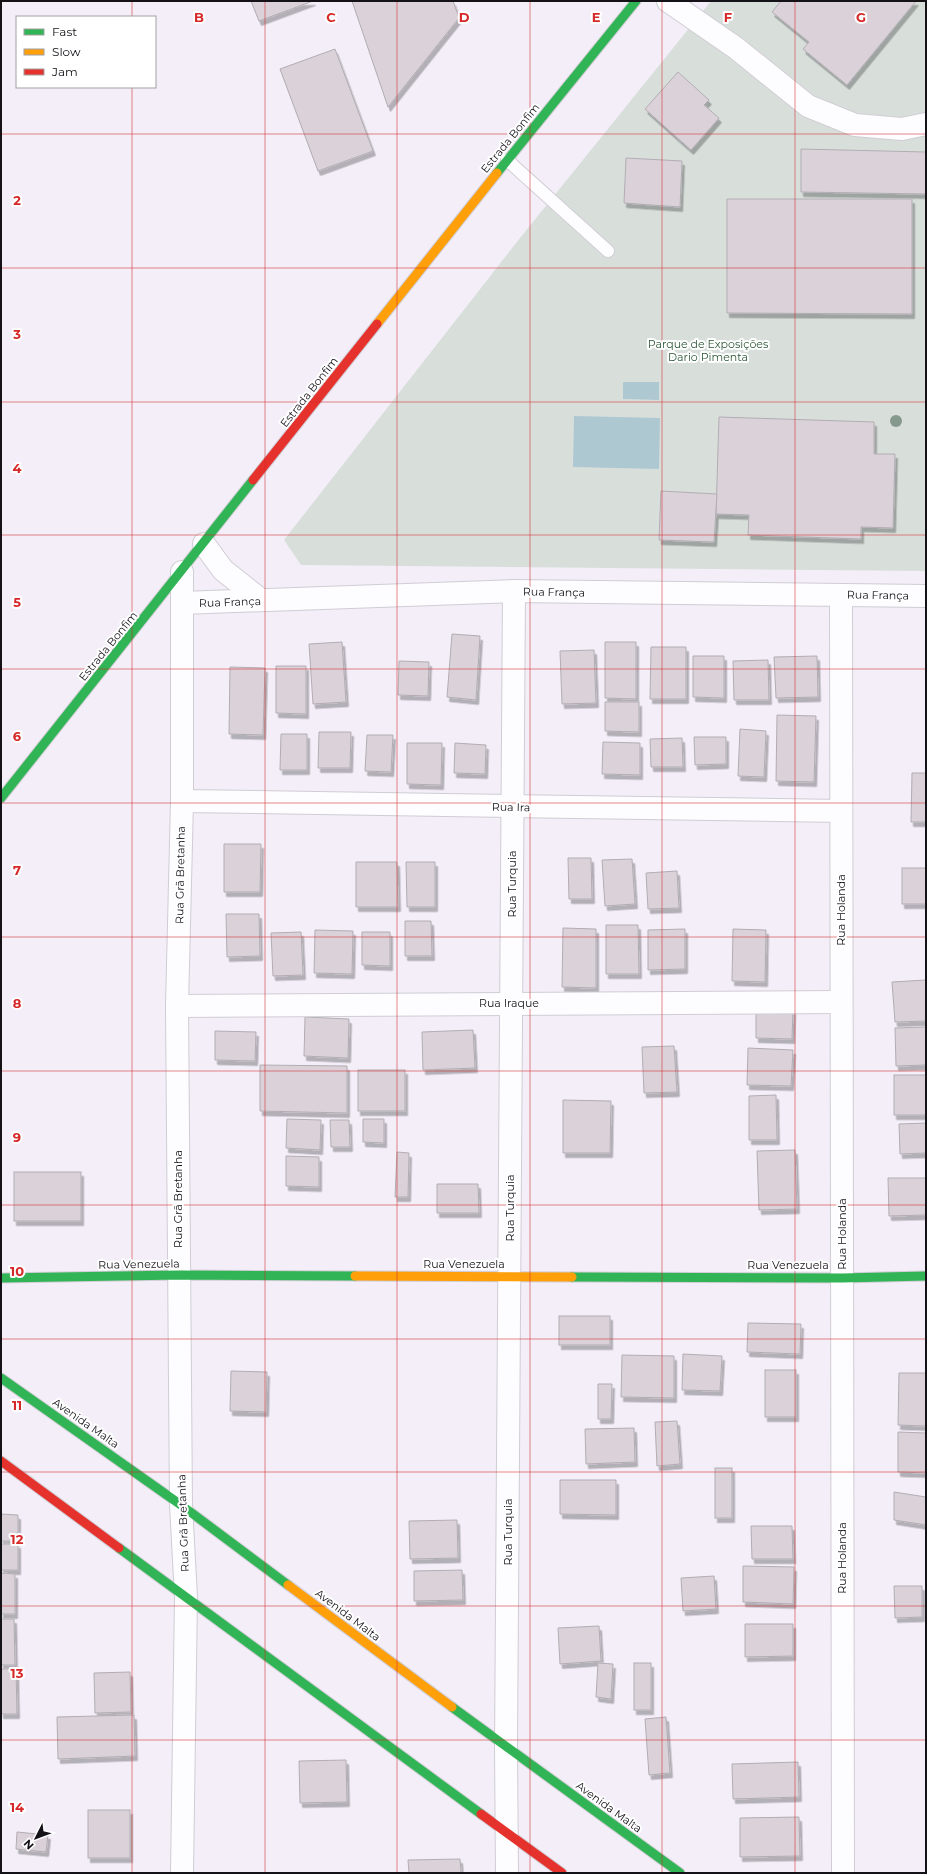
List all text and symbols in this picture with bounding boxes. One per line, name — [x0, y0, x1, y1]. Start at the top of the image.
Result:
text: B — [194, 9, 204, 25]
text: C — [326, 9, 336, 25]
text: D — [459, 9, 470, 25]
text: E — [592, 9, 601, 25]
text: F — [724, 9, 732, 25]
text: G — [856, 9, 866, 25]
legend — [16, 16, 156, 88]
text: Fast — [52, 24, 77, 39]
text: Slow — [52, 44, 81, 59]
text: Jam — [51, 64, 78, 79]
street label: Estrada Bonfim — [478, 100, 542, 176]
text: 2 — [13, 192, 21, 208]
text: 3 — [12, 326, 21, 342]
park label: Parque de Exposições Dario Pimenta — [648, 337, 769, 364]
street label: Estrada Bonfim — [277, 354, 341, 430]
text: 4 — [13, 460, 22, 476]
street label: Rua França — [523, 584, 585, 600]
street label: Rua França — [847, 587, 909, 603]
text: 5 — [13, 594, 21, 610]
street label: Rua França — [199, 594, 261, 610]
street label: Estrada Bonfim — [76, 608, 140, 684]
text: 6 — [13, 728, 22, 744]
street label: Rua Ira — [492, 800, 530, 814]
street label: Rua Grã Bretanha — [172, 826, 188, 924]
street label: Rua Turquia — [505, 851, 519, 917]
text: 7 — [13, 862, 21, 878]
street label: Rua Holanda — [834, 874, 848, 946]
text: 8 — [13, 995, 22, 1011]
street label: Rua Iraque — [479, 996, 539, 1010]
text: 9 — [13, 1129, 21, 1145]
street label: Rua Grã Bretanha — [171, 1150, 185, 1248]
street label: Rua Turquia — [503, 1175, 517, 1241]
street label: Rua Holanda — [835, 1198, 849, 1270]
street label: Rua Venezuela — [98, 1256, 180, 1272]
street label: Rua Venezuela — [423, 1257, 505, 1271]
street label: Rua Venezuela — [747, 1258, 829, 1272]
text: 10 — [10, 1263, 24, 1279]
street label: Avenida Malta — [50, 1395, 122, 1451]
text: 11 — [12, 1397, 22, 1413]
street label: Rua Grã Bretanha — [174, 1474, 192, 1572]
street label: Rua Turquia — [501, 1499, 515, 1565]
street label: Rua Holanda — [835, 1522, 849, 1594]
text: 12 — [11, 1531, 24, 1547]
street label: Avenida Malta — [313, 1586, 383, 1644]
text: 13 — [11, 1665, 24, 1681]
street label: Avenida Malta — [573, 1778, 645, 1836]
text: 14 — [10, 1799, 24, 1815]
north arrow — [16, 1818, 56, 1858]
text: N — [20, 1837, 37, 1853]

